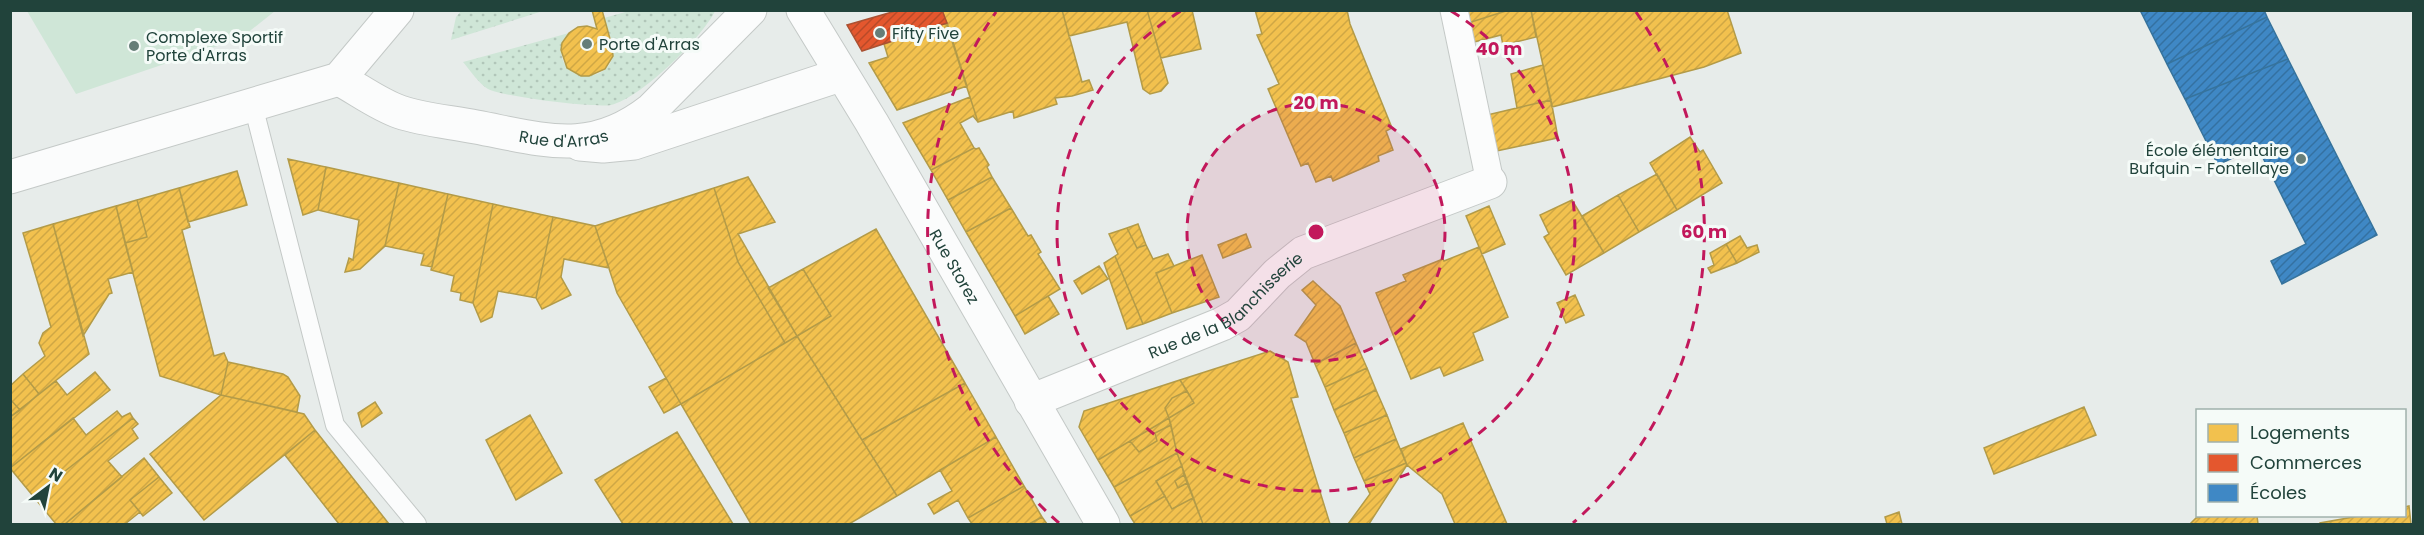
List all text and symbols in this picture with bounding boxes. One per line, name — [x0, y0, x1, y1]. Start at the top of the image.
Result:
place label: Fifty Five — [892, 22, 959, 45]
place label: Complexe Sportif Porte d'Arras — [146, 26, 283, 67]
marker: Fifty Five — [873, 26, 887, 40]
place label: Porte d'Arras — [599, 33, 700, 56]
text: 40 m — [1476, 36, 1522, 61]
marker: Porte d'Arras — [580, 37, 594, 51]
marker: Complexe Sportif Porte d'Arras — [127, 39, 141, 53]
text: 20 m — [1294, 90, 1338, 115]
street label: Rue d'Arras — [517, 124, 611, 153]
place label: École élémentaire Bufquin - Fontellaye — [2129, 139, 2289, 180]
marker: École élémentaire Bufquin - Fontellaye — [2294, 152, 2308, 166]
text: 60 m — [1681, 219, 1727, 244]
centre of rings — [1306, 222, 1326, 242]
street label: Rue Storez — [924, 225, 985, 308]
street label: Rue de la Blanchisserie — [1145, 247, 1308, 365]
legend — [2196, 409, 2406, 517]
text: Logements — [2250, 420, 2350, 445]
text: Commerces — [2250, 450, 2362, 475]
north arrow — [18, 457, 78, 517]
text: N — [44, 462, 67, 488]
text: Écoles — [2250, 480, 2307, 505]

